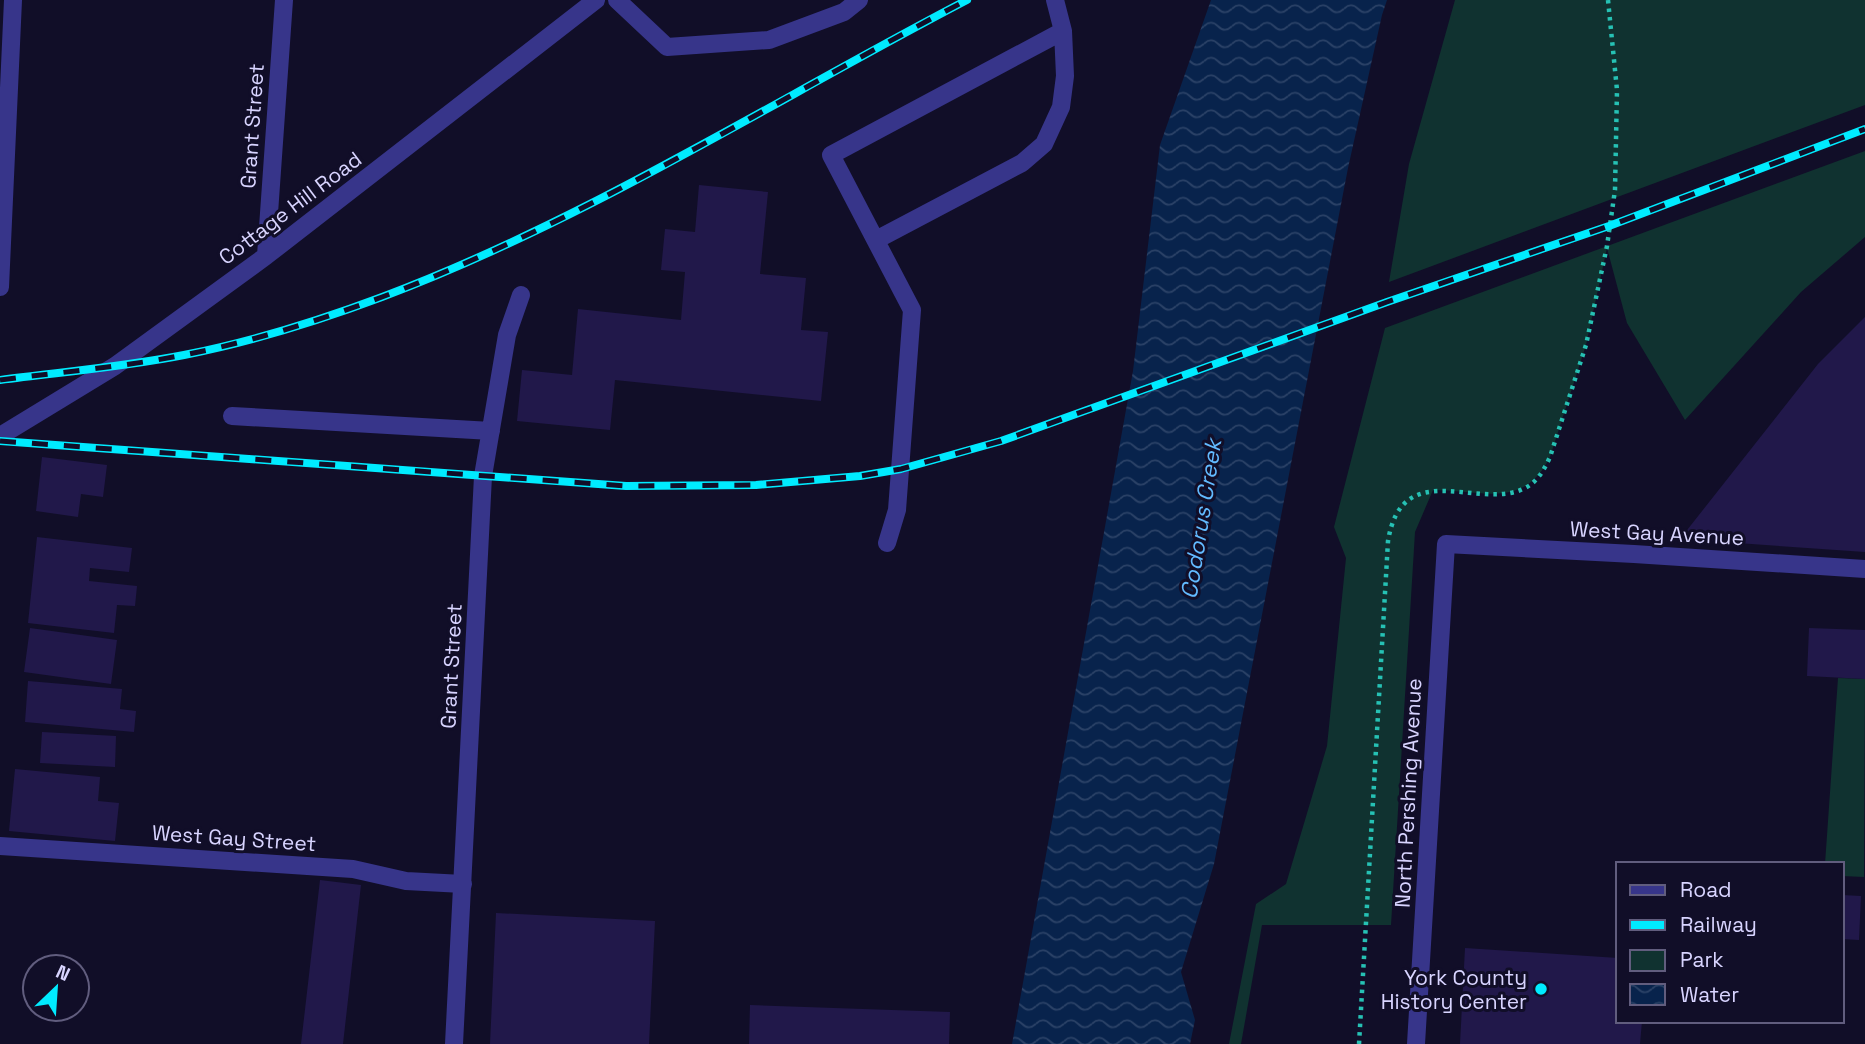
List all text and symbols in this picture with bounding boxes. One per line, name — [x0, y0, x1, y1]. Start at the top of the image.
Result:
street label: Grant Street — [234, 63, 270, 189]
street label: Cottage Hill Road — [213, 145, 367, 271]
water label: Codorus Creek — [1174, 434, 1229, 601]
street label: West Gay Avenue — [1569, 515, 1745, 551]
street label: Grant Street — [434, 603, 468, 729]
street label: North Pershing Avenue — [1389, 677, 1427, 909]
street label: West Gay Street — [151, 819, 317, 857]
legend — [1616, 862, 1844, 1023]
text: Road — [1680, 876, 1732, 903]
text: Railway — [1680, 911, 1757, 938]
text: Park — [1680, 946, 1724, 973]
north arrow — [21, 953, 91, 1023]
text: N — [52, 959, 74, 987]
place label: York County History Center — [1381, 964, 1527, 1015]
marker: York County History Center — [1533, 981, 1549, 997]
text: Water — [1680, 981, 1739, 1008]

